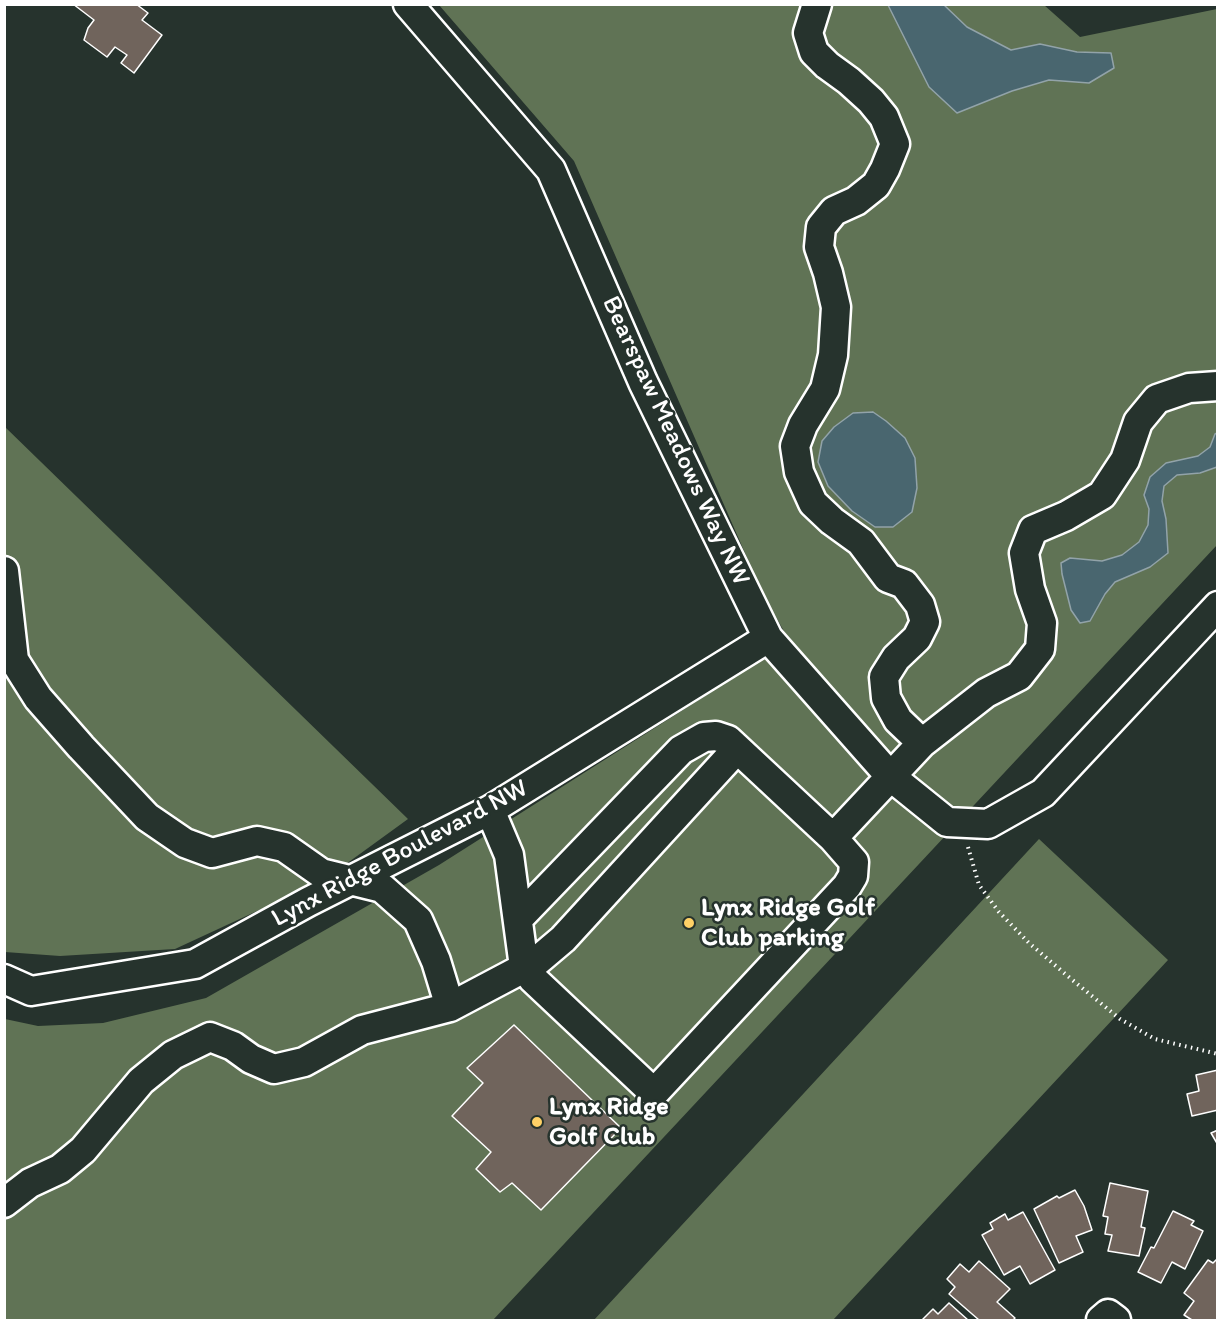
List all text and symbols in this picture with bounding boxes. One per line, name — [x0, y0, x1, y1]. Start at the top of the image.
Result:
street label: Bearspaw Meadows Way NW — [594, 291, 756, 591]
street label: Lynx Ridge Boulevard NW — [267, 773, 533, 935]
place label: Lynx Ridge Golf Club parking — [701, 892, 875, 954]
marker: Lynx Ridge Golf Club parking — [682, 916, 696, 930]
place label: Lynx Ridge Golf Club — [549, 1091, 669, 1152]
marker: Lynx Ridge Golf Club — [530, 1115, 544, 1129]

